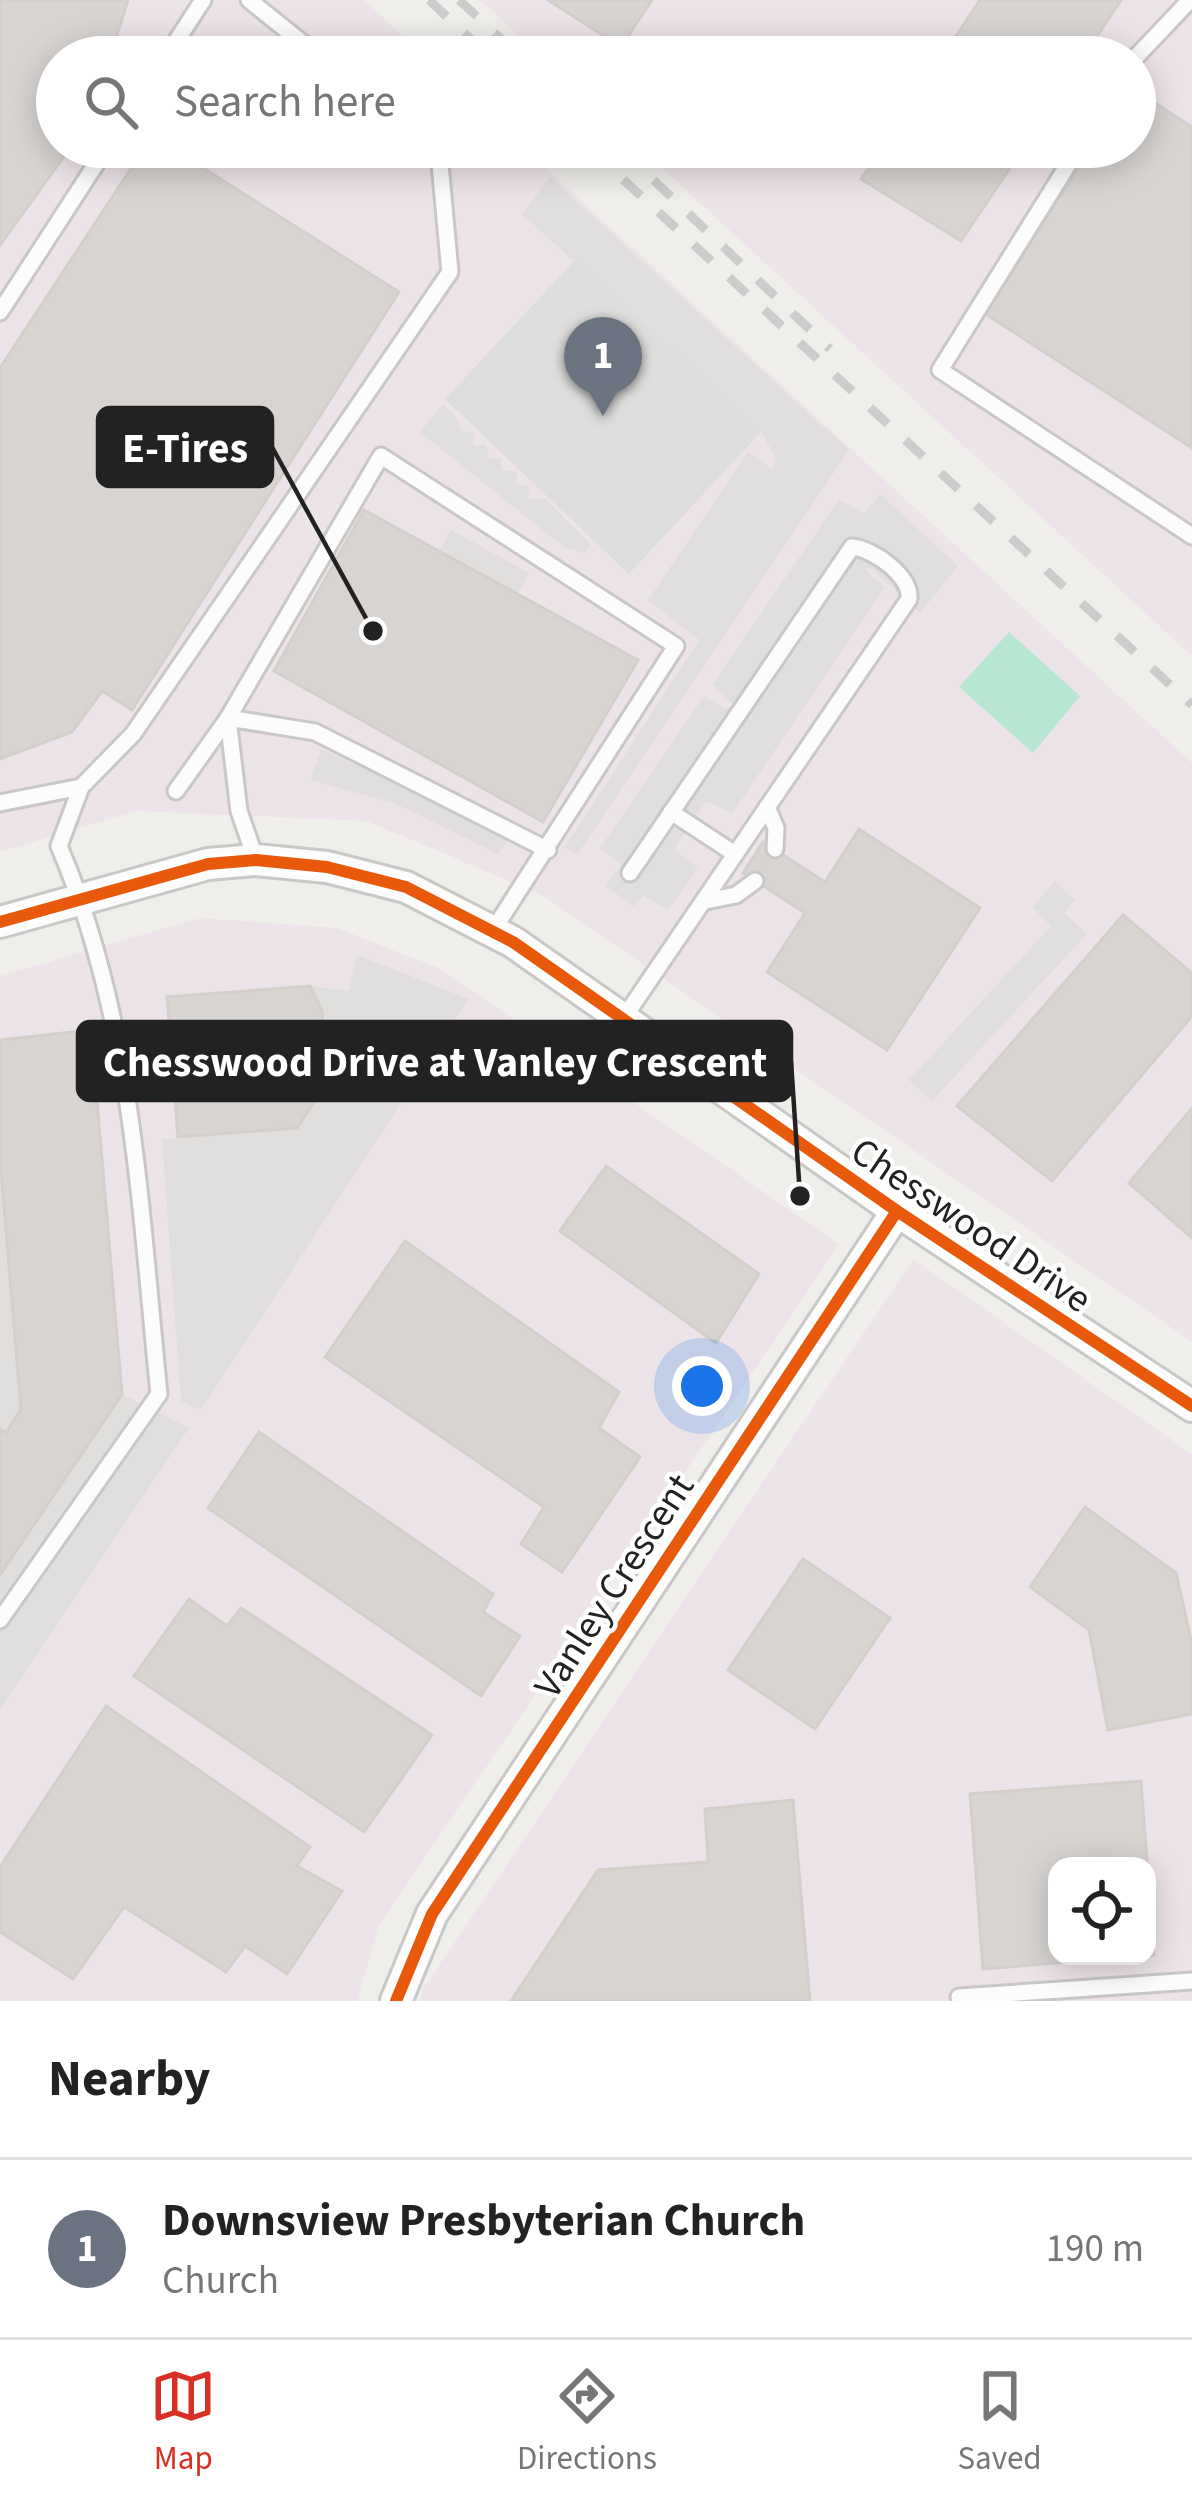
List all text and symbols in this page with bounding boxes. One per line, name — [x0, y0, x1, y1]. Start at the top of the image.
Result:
search box — [36, 36, 1156, 168]
icon: search — [78, 69, 144, 135]
text: Search here — [174, 70, 396, 134]
pin: 1 — [564, 317, 642, 416]
callout: E-Tires — [98, 408, 272, 486]
text: E-Tires — [122, 419, 248, 479]
callout: Chesswood Drive at Vanley Crescent — [78, 1022, 791, 1100]
text: Chesswood Drive at Vanley Crescent — [103, 1033, 767, 1093]
street label: Chesswood Drive — [839, 1124, 1102, 1327]
your location — [672, 1356, 732, 1416]
street label: Vanley Crescent — [521, 1463, 708, 1709]
map controls — [1048, 1857, 1156, 1965]
button: locate — [1048, 1857, 1156, 1965]
text: Nearby — [48, 2043, 210, 2115]
text: Downsview Presbyterian Church — [162, 2189, 805, 2253]
text: 1 — [77, 2221, 97, 2277]
text: 190 m — [1046, 2221, 1144, 2277]
text: Church — [162, 2253, 279, 2309]
tab: Map — [150, 2363, 216, 2482]
tab: Directions — [517, 2363, 657, 2482]
tab: Saved — [957, 2363, 1042, 2482]

